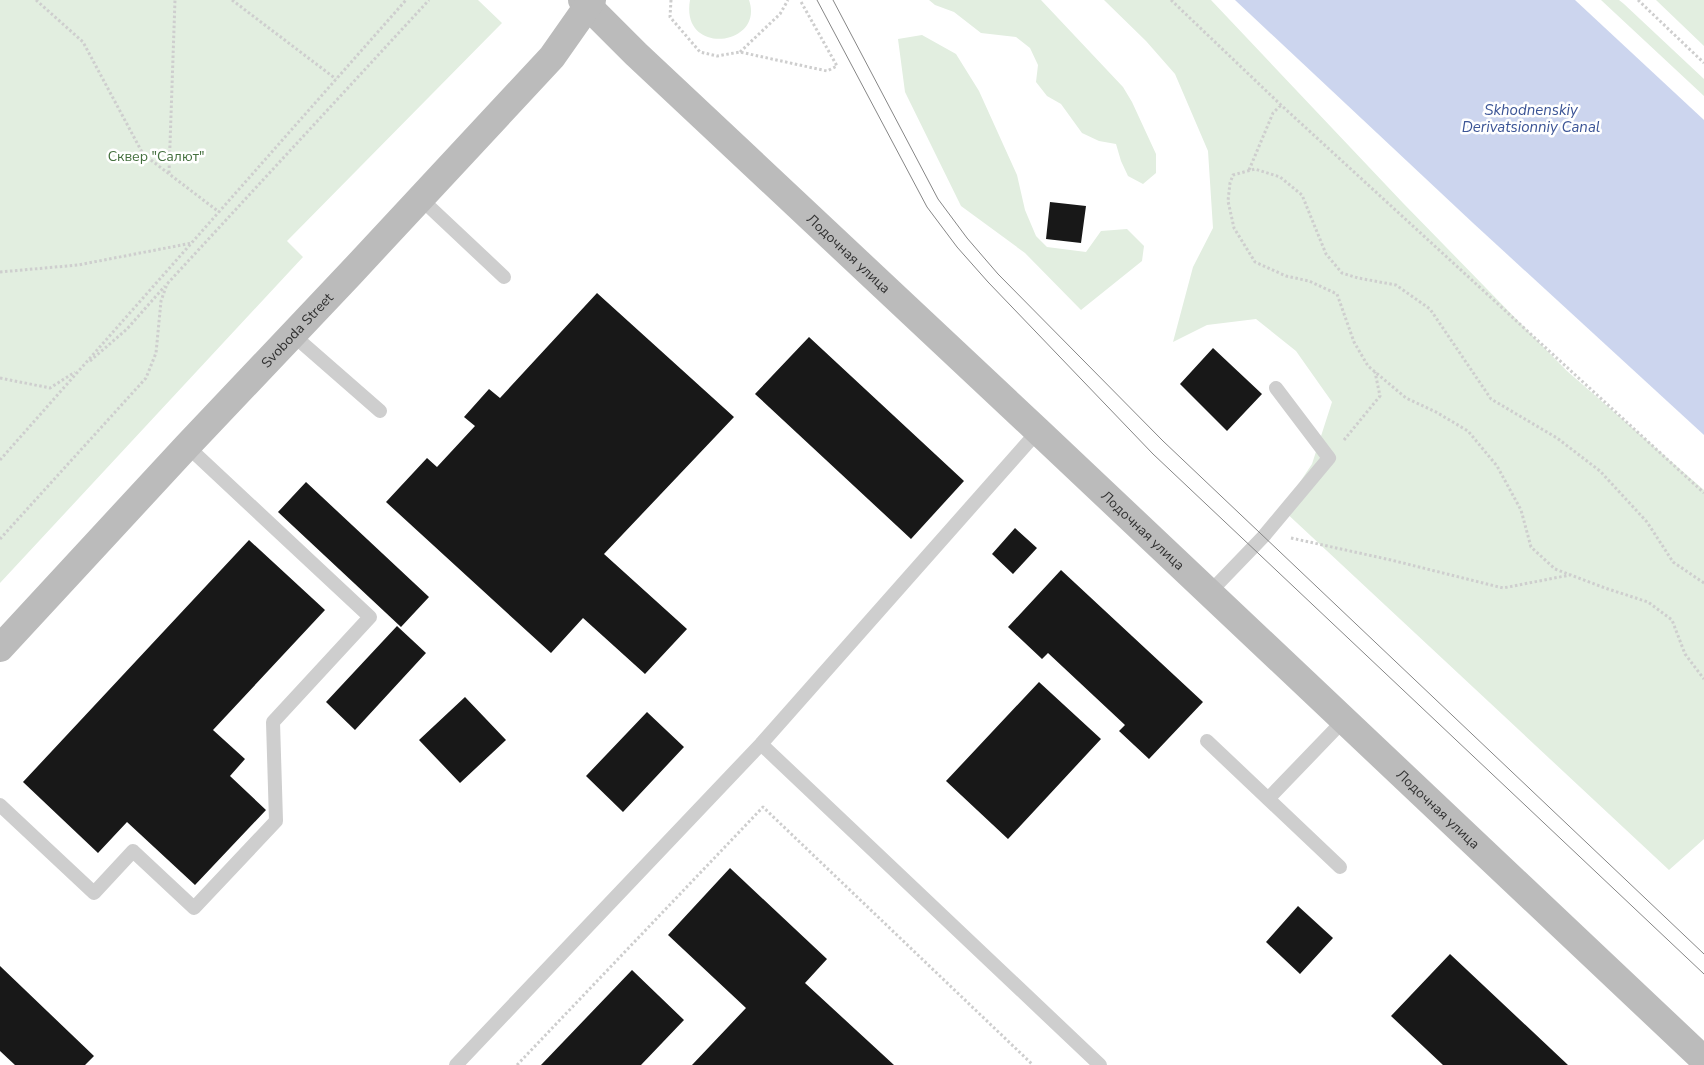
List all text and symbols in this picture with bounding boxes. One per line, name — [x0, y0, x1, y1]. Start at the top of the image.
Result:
water label: Skhodnenskiy Derivatsionniy Canal — [1462, 100, 1600, 137]
park label: Сквер "Салют" — [108, 147, 204, 166]
street label: Лодочная улица — [802, 210, 894, 298]
street label: Svoboda Street — [257, 289, 338, 372]
street label: Лодочная улица — [1097, 487, 1189, 575]
street label: Лодочная улица — [1392, 765, 1484, 853]

